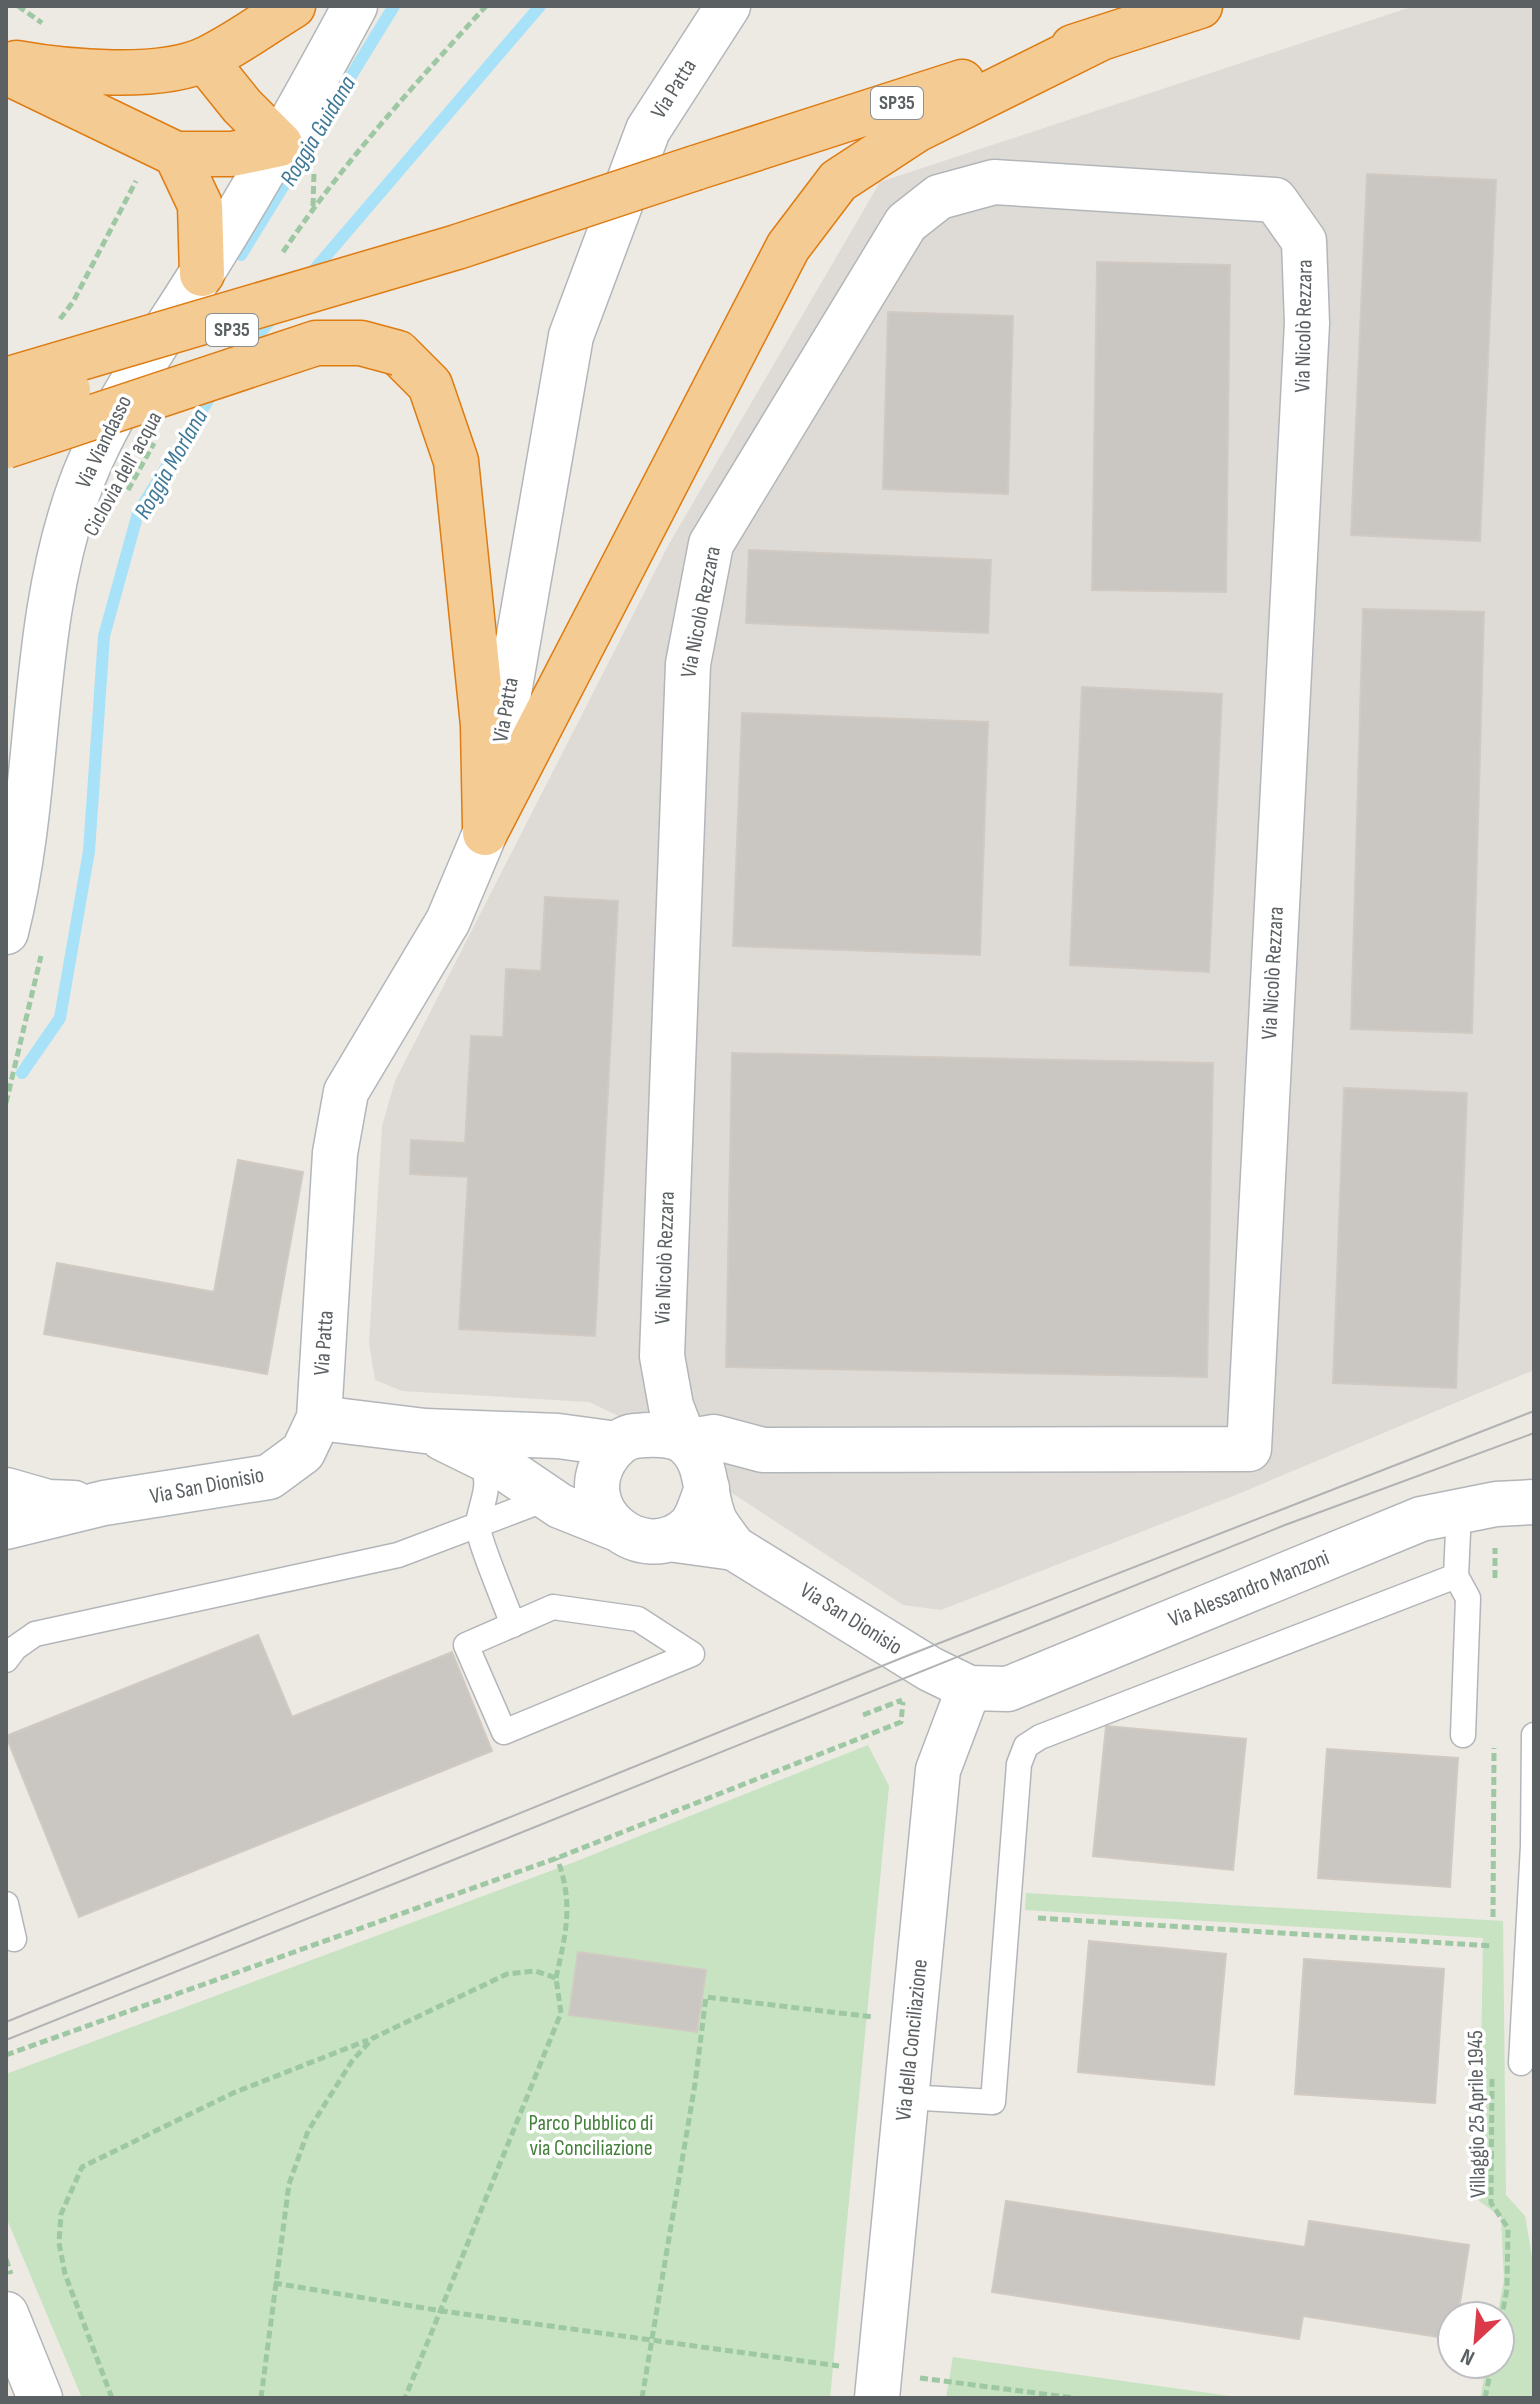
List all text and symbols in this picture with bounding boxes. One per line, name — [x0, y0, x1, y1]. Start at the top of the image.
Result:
street label: Via Patta — [645, 54, 703, 124]
water label: Roggia Guidana — [274, 71, 362, 191]
road number: SP35 — [871, 87, 923, 119]
street label: Via Nicolò Rezzara — [1289, 259, 1319, 393]
road number: SP35 — [206, 314, 258, 346]
street label: Via Viandasso — [70, 391, 138, 493]
water label: Roggia Morlana — [128, 404, 214, 524]
street label: Ciclovia dell' acqua — [78, 407, 168, 541]
street label: Via Nicolò Rezzara — [675, 544, 727, 680]
street label: Via Patta — [487, 676, 525, 744]
street label: Via Nicolò Rezzara — [1256, 906, 1290, 1040]
street label: Via Nicolò Rezzara — [649, 1191, 681, 1325]
street label: Via Patta — [308, 1310, 340, 1376]
street label: Via San Dionisio — [148, 1462, 266, 1510]
street label: Via Alessandro Manzoni — [1165, 1544, 1333, 1634]
street label: Via San Dionisio — [795, 1577, 907, 1661]
street label: Via della Conciliazione — [890, 1958, 934, 2122]
street label: Villaggio 25 Aprile 1945 — [1462, 2030, 1492, 2198]
park label: Parco Pubblico di via Conciliazione — [529, 2110, 653, 2162]
north arrow — [1436, 2300, 1516, 2380]
text: N — [1457, 2342, 1479, 2371]

